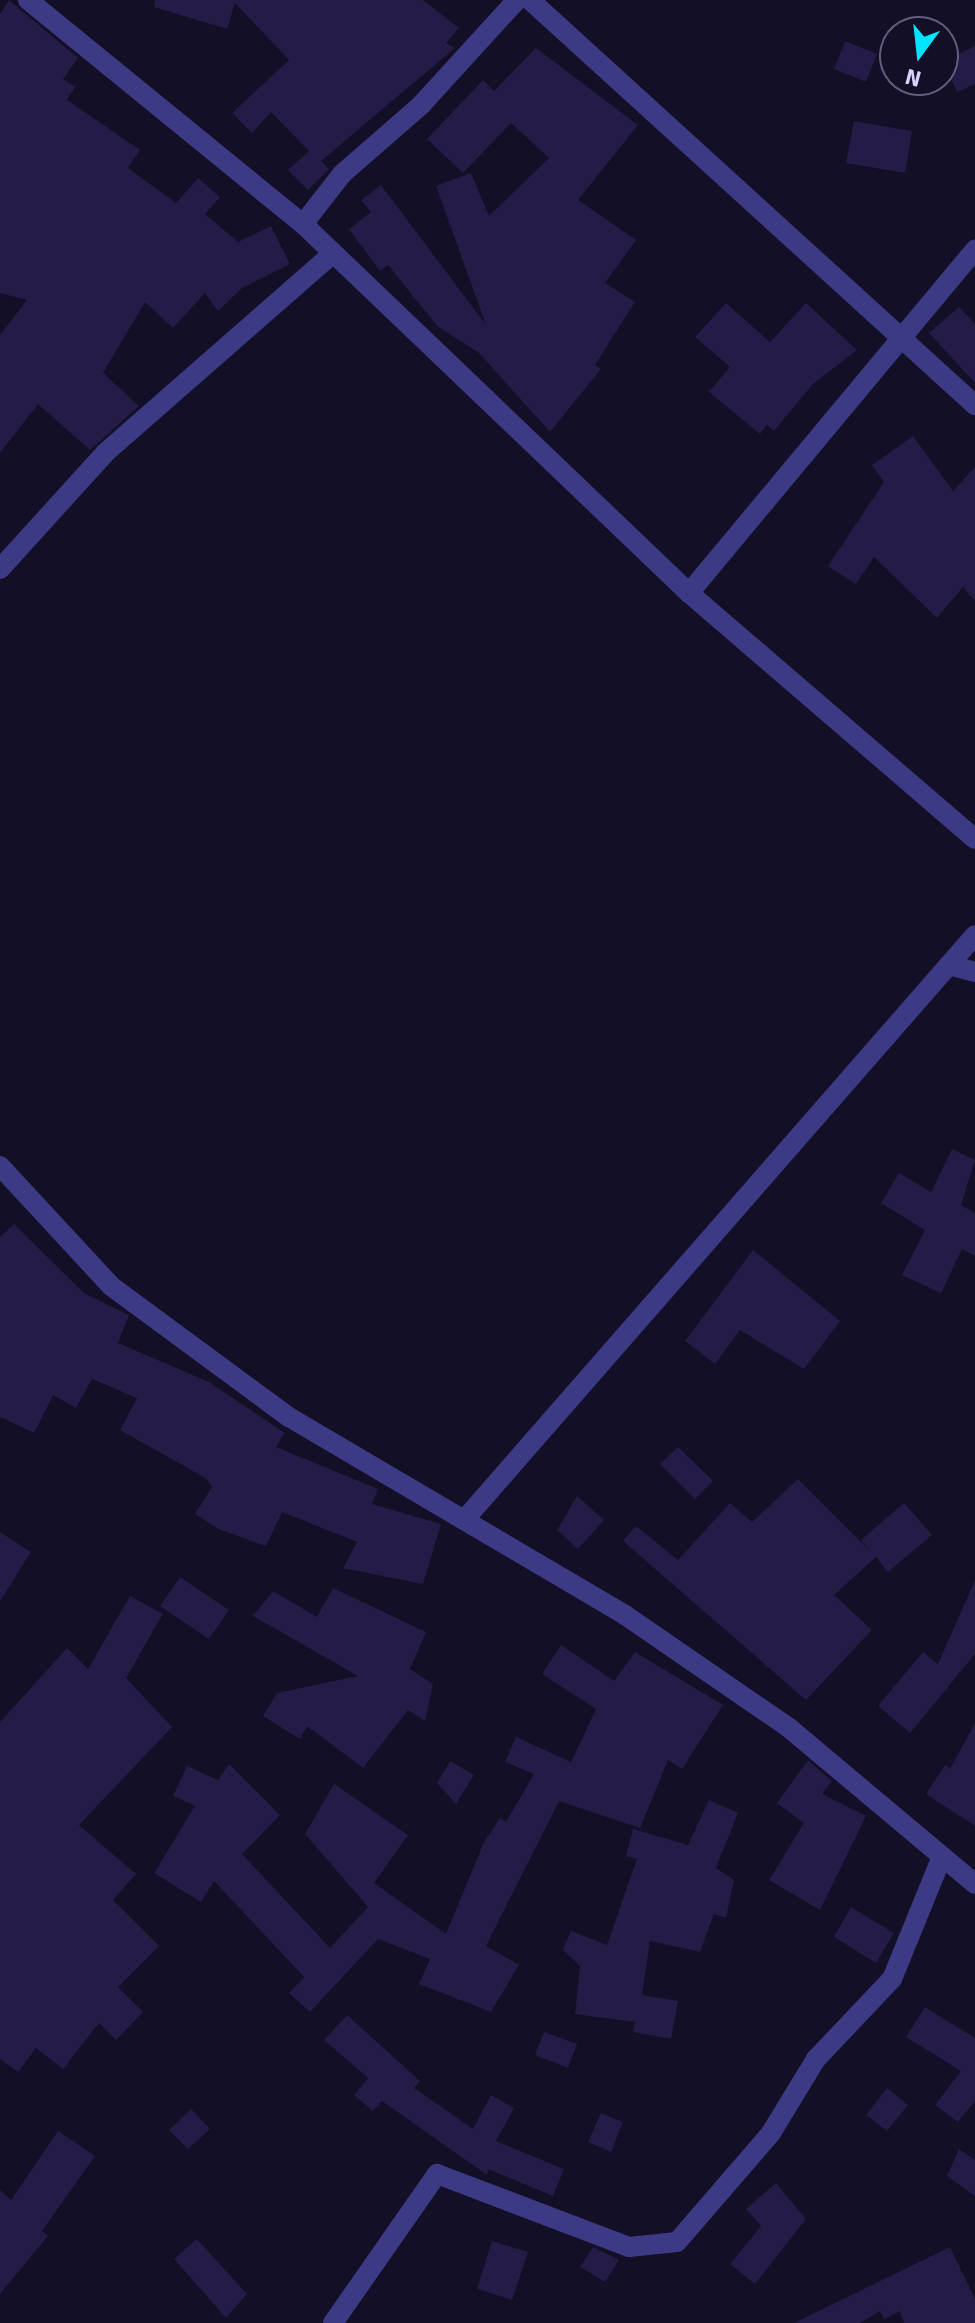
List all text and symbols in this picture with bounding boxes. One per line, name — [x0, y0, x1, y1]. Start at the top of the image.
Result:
north arrow — [879, 16, 959, 96]
text: N — [902, 63, 924, 93]

